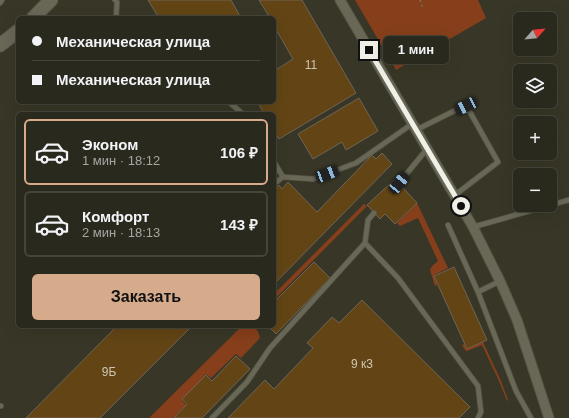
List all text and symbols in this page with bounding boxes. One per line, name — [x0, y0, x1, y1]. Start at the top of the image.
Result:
north arrow — [513, 12, 557, 56]
map controls — [513, 12, 557, 212]
text: Механическая улица — [56, 33, 210, 50]
callout: 1 мин — [383, 36, 449, 64]
route end — [360, 41, 378, 59]
text: 1 мин — [398, 42, 434, 57]
house number: 11 — [305, 58, 318, 72]
button: layers — [513, 64, 557, 108]
text: Механическая улица — [56, 71, 210, 88]
car — [453, 95, 479, 117]
button: + — [513, 116, 557, 160]
icon: car — [34, 134, 70, 170]
text: Эконом — [82, 136, 138, 153]
text: 106 ₽ — [220, 144, 258, 161]
text: 1 мин · 18:12 — [82, 153, 160, 168]
car — [314, 164, 340, 184]
button: − — [513, 168, 557, 212]
car — [387, 170, 411, 196]
route start — [452, 197, 470, 215]
icon: car — [34, 206, 70, 242]
text: Комфорт — [82, 208, 149, 225]
text: 143 ₽ — [220, 216, 258, 233]
text: 2 мин · 18:13 — [82, 225, 160, 240]
button: Заказать — [32, 274, 260, 320]
house number: 9 к3 — [351, 357, 373, 371]
house number: 9Б — [102, 365, 116, 379]

